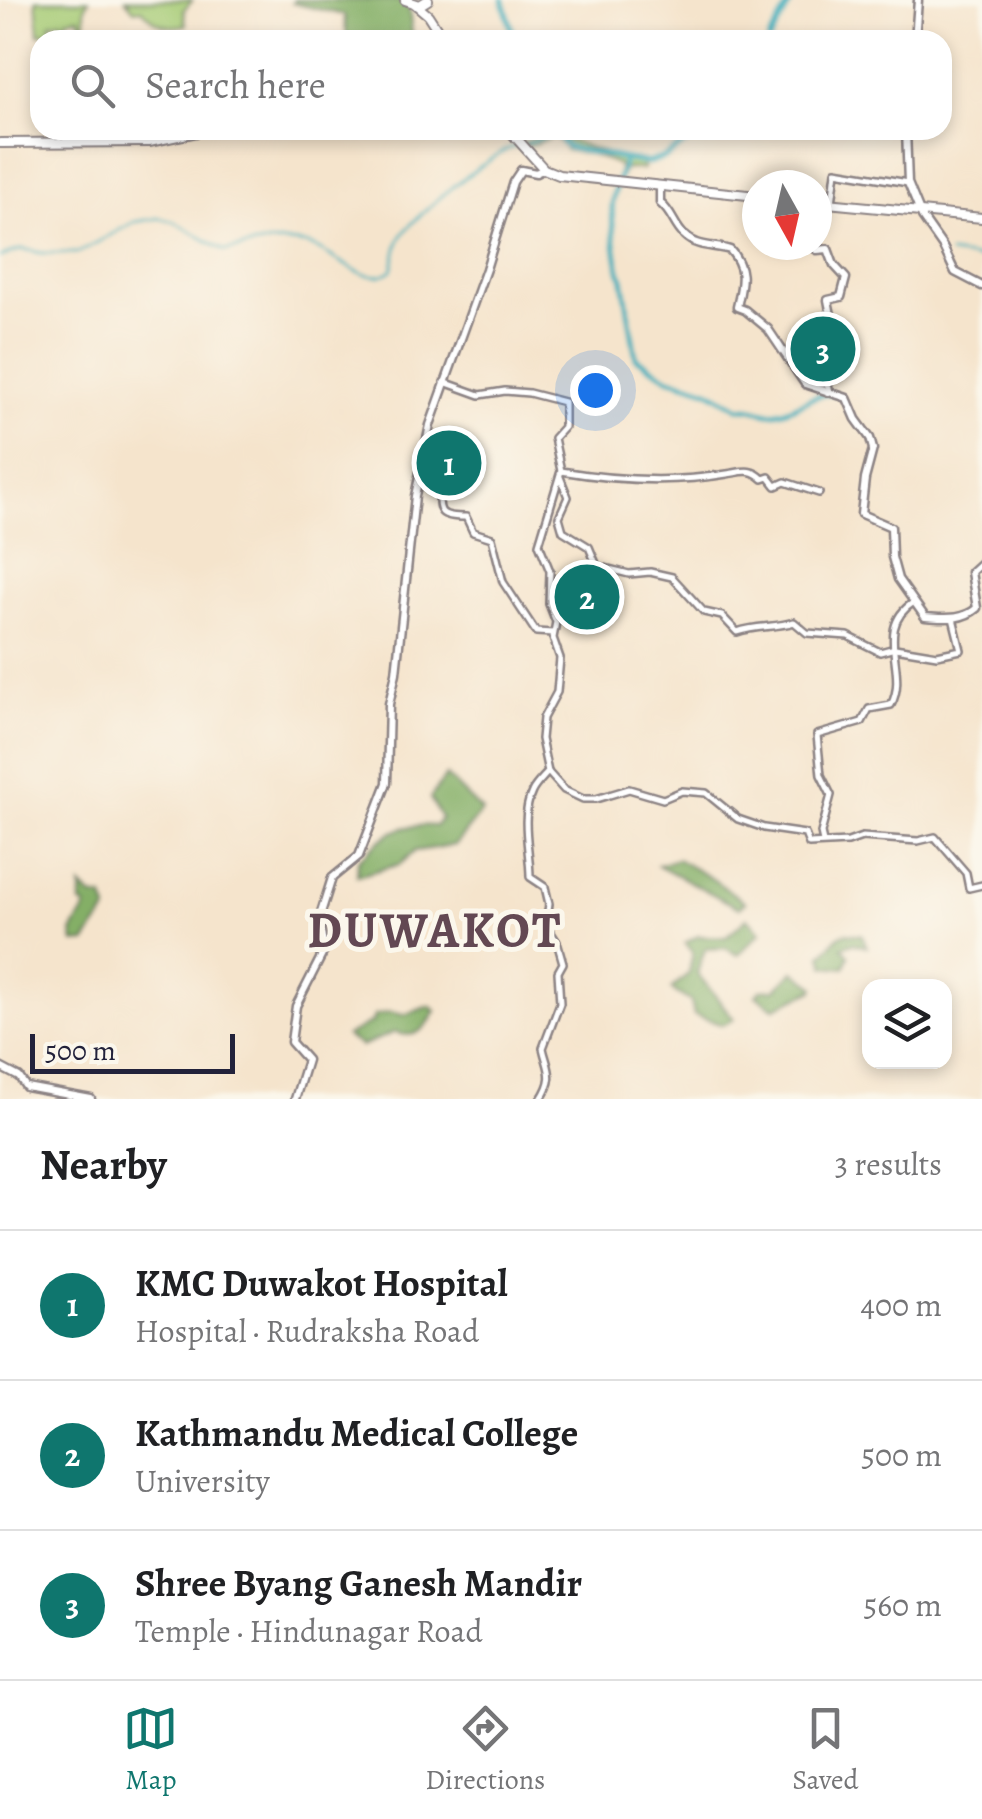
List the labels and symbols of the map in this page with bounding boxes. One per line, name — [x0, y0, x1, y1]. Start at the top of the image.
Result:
north arrow — [742, 170, 832, 260]
pin: 3 — [790, 312, 856, 386]
your location — [570, 365, 621, 416]
pin: 1 — [416, 426, 482, 500]
pin: 2 — [554, 560, 620, 634]
district label: DUWAKOT — [307, 896, 563, 964]
scale bar — [30, 1029, 235, 1074]

